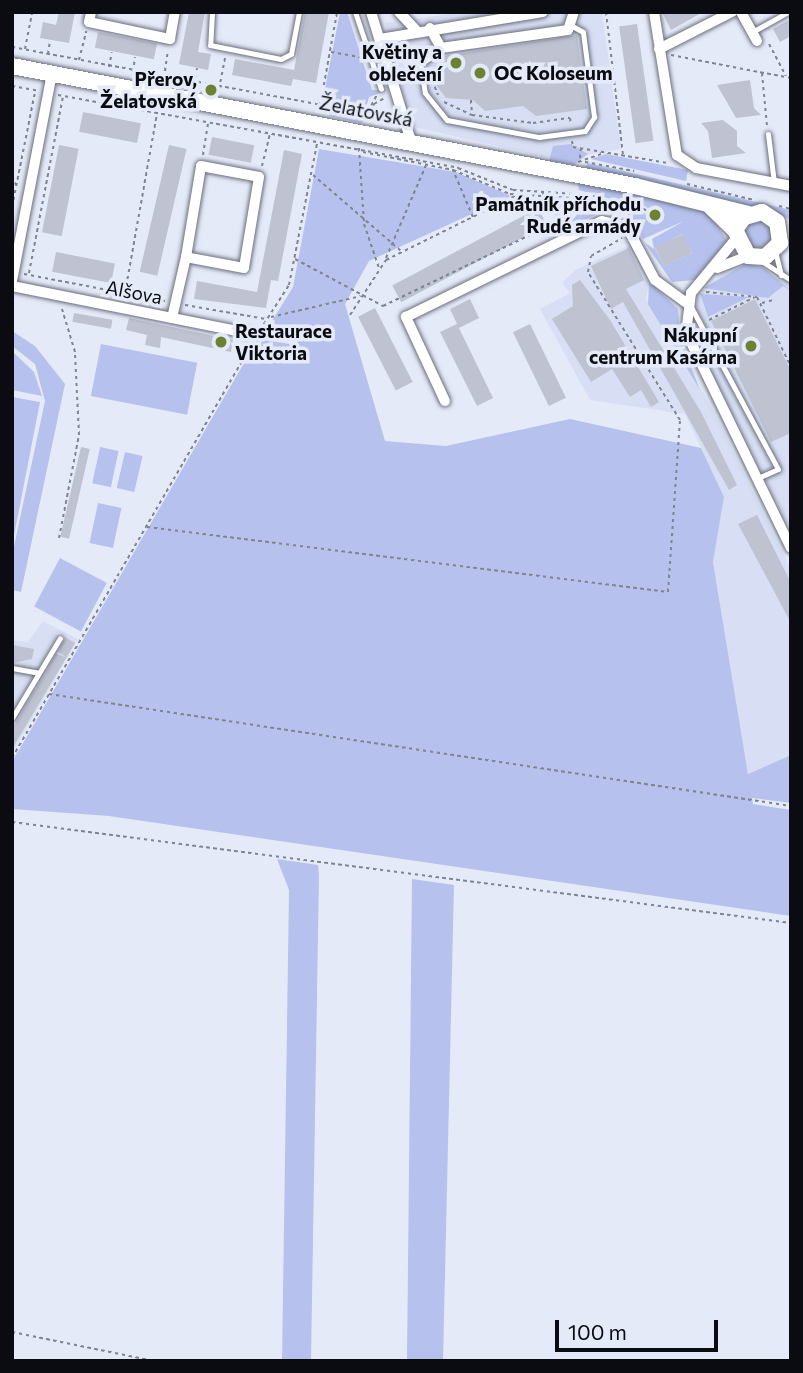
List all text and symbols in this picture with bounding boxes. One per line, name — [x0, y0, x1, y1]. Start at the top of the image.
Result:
place label: Květiny a oblečení — [362, 41, 442, 85]
marker: Květiny a oblečení — [448, 55, 464, 71]
place label: OC Koloseum — [494, 62, 613, 84]
marker: OC Koloseum — [472, 65, 488, 81]
place label: Přerov, Želatovská — [100, 68, 197, 112]
marker: Přerov, Želatovská — [203, 82, 219, 98]
street label: Želatovská — [317, 91, 415, 131]
place label: Památník příchodu Rudé armády — [475, 193, 641, 237]
marker: Památník příchodu Rudé armády — [647, 207, 663, 223]
street label: Alšova — [104, 275, 164, 309]
place label: Restaurace Viktoria — [235, 320, 332, 364]
place label: Nákupní centrum Kasárna — [589, 324, 737, 368]
marker: Restaurace Viktoria — [213, 334, 229, 350]
marker: Nákupní centrum Kasárna — [743, 338, 759, 354]
scale bar — [558, 1306, 721, 1350]
text: 100 m — [568, 1319, 627, 1344]

